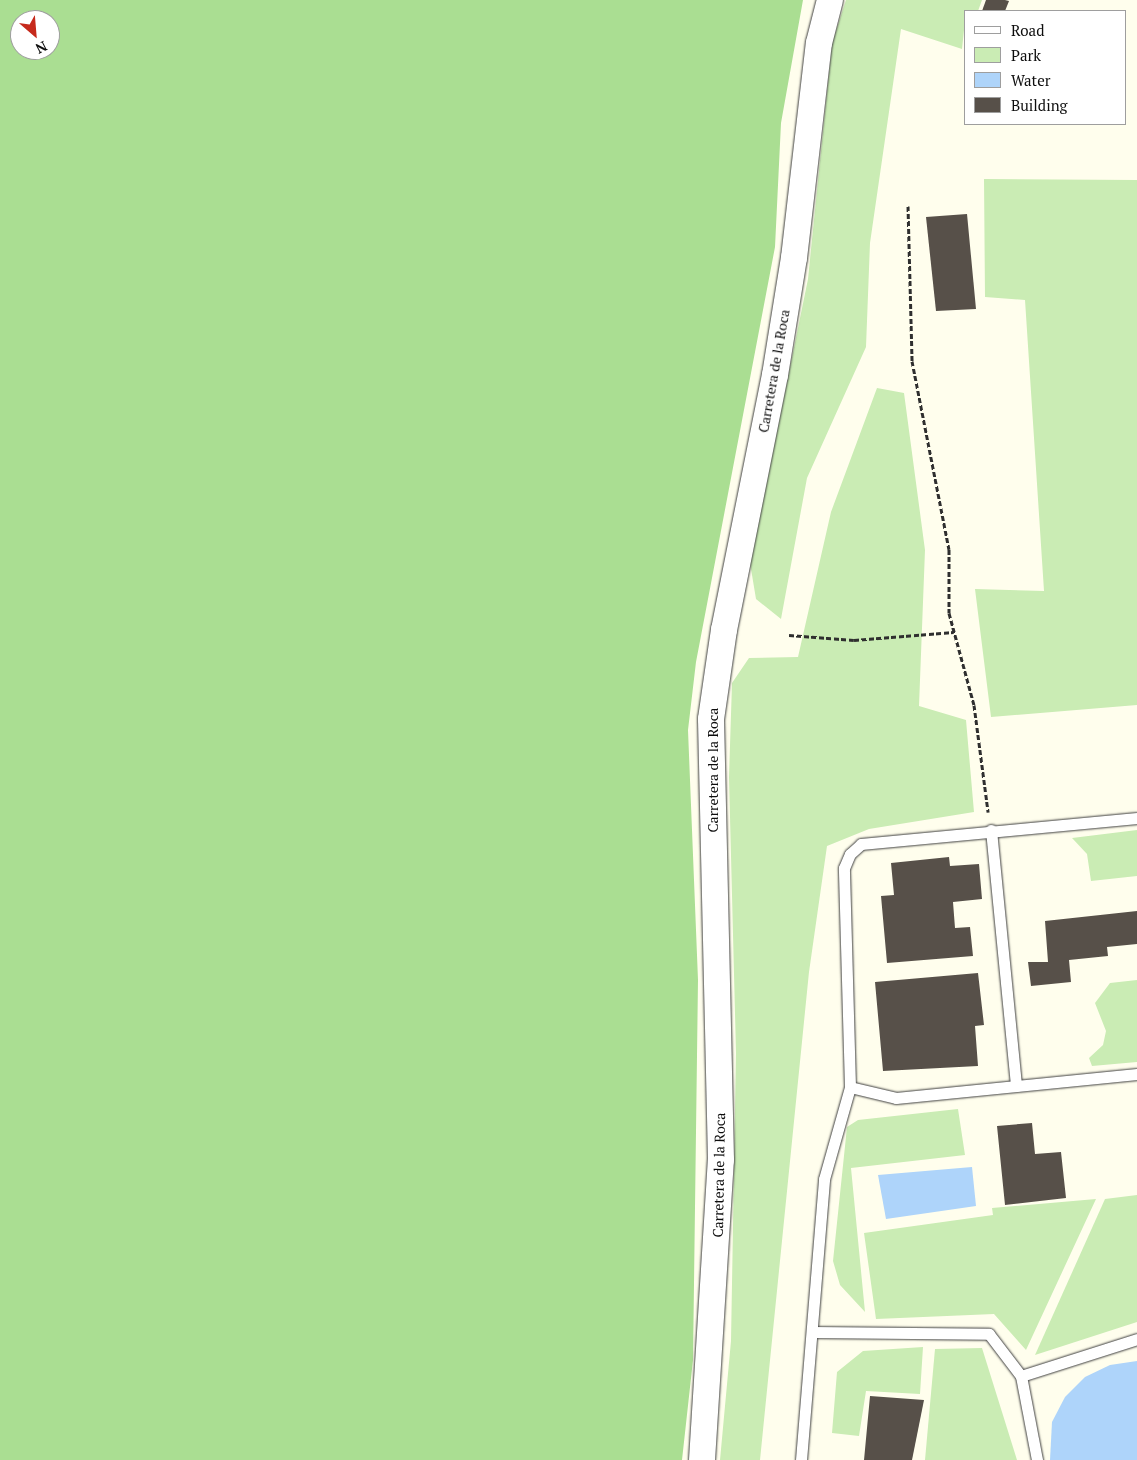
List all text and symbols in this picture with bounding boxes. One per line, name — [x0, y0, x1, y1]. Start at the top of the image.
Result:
north arrow — [10, 10, 60, 60]
legend — [964, 10, 1127, 125]
text: Road — [1011, 20, 1044, 40]
text: N — [33, 37, 51, 59]
text: Park — [1011, 45, 1041, 65]
text: Water — [1011, 70, 1050, 90]
text: Building — [1011, 95, 1068, 115]
street label: Carretera de la Roca — [755, 308, 793, 434]
street label: Carretera de la Roca — [705, 708, 721, 832]
street label: Carretera de la Roca — [710, 1112, 728, 1238]

